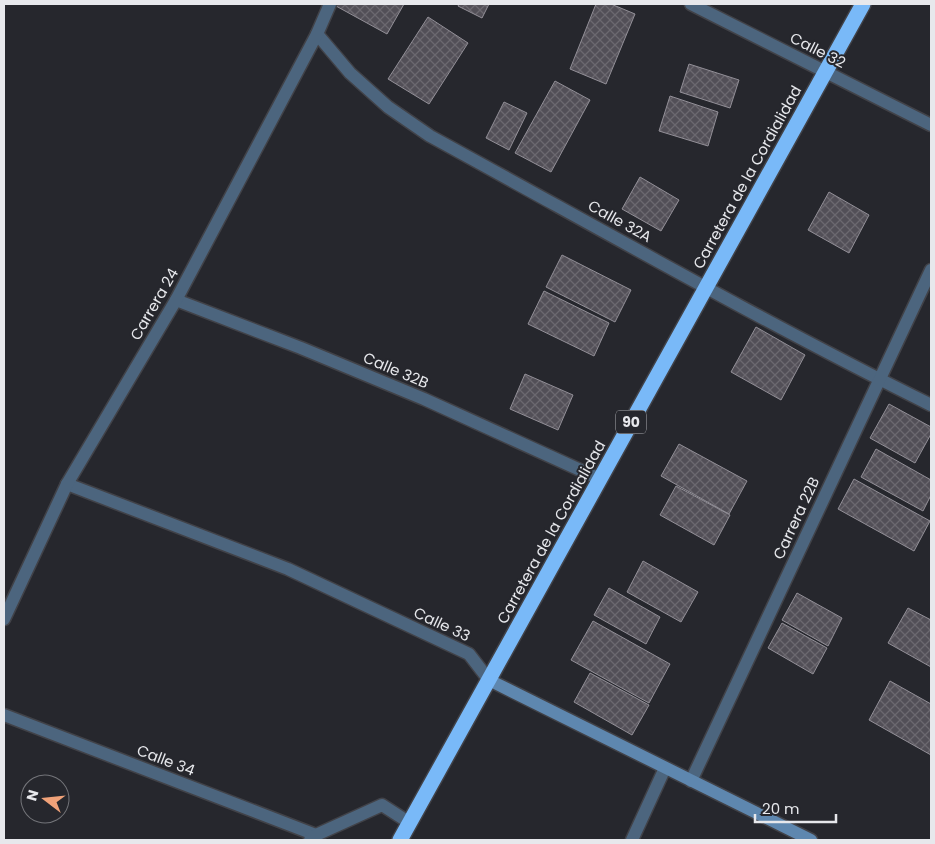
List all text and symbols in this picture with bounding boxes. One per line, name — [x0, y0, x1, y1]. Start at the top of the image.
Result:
street label: Calle 32 — [787, 27, 849, 73]
street label: Carretera de la Cordialidad — [688, 82, 806, 272]
street label: Calle 32A — [584, 195, 656, 247]
street label: Carrera 24 — [125, 264, 183, 344]
street label: Calle 32B — [360, 347, 432, 393]
road number: 90 — [616, 411, 646, 434]
street label: Carretera de la Cordialidad — [492, 437, 610, 627]
street label: Carrera 22B — [768, 474, 824, 562]
street label: Calle 33 — [410, 602, 474, 646]
street label: Calle 34 — [134, 739, 198, 781]
north arrow — [20, 774, 70, 824]
text: N — [21, 788, 44, 803]
scale bar — [755, 792, 836, 824]
text: 20 m — [762, 798, 800, 819]

